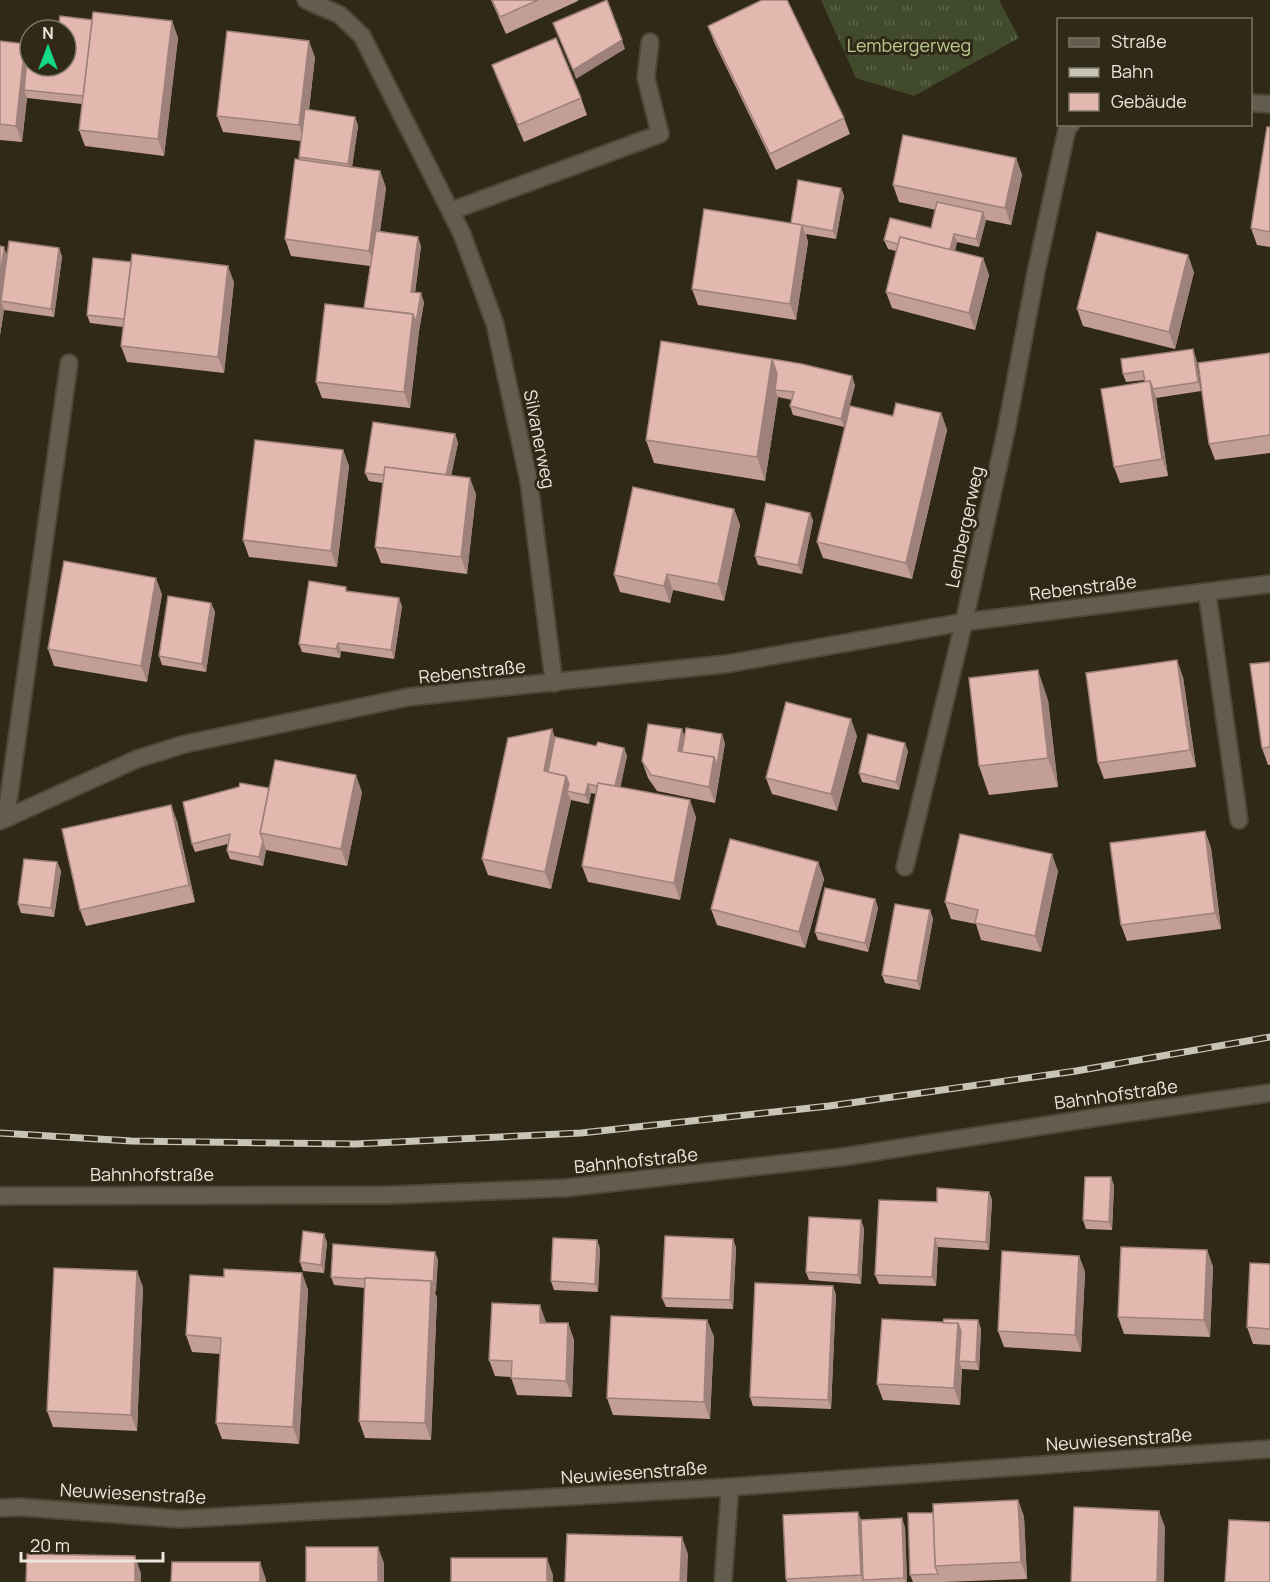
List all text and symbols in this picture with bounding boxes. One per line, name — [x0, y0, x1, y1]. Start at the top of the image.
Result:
north arrow — [18, 18, 78, 78]
legend — [1057, 18, 1252, 126]
text: N — [42, 22, 54, 44]
text: Straße — [1111, 29, 1167, 53]
park label: Lembergerweg — [847, 33, 971, 57]
text: Bahn — [1111, 59, 1153, 83]
text: Gebäude — [1111, 89, 1187, 113]
street label: Silvanerweg — [519, 387, 561, 490]
street label: Lembergerweg — [939, 463, 989, 590]
street label: Rebenstraße — [1028, 569, 1138, 605]
street label: Rebenstraße — [417, 653, 527, 689]
street label: Bahnhofstraße — [1053, 1073, 1179, 1115]
street label: Bahnhofstraße — [573, 1142, 699, 1178]
street label: Bahnhofstraße — [90, 1162, 214, 1186]
street label: Neuwiesenstraße — [1045, 1422, 1193, 1456]
street label: Neuwiesenstraße — [560, 1455, 708, 1489]
street label: Neuwiesenstraße — [59, 1477, 207, 1509]
scale bar — [21, 1525, 164, 1563]
text: 20 m — [30, 1533, 70, 1557]

